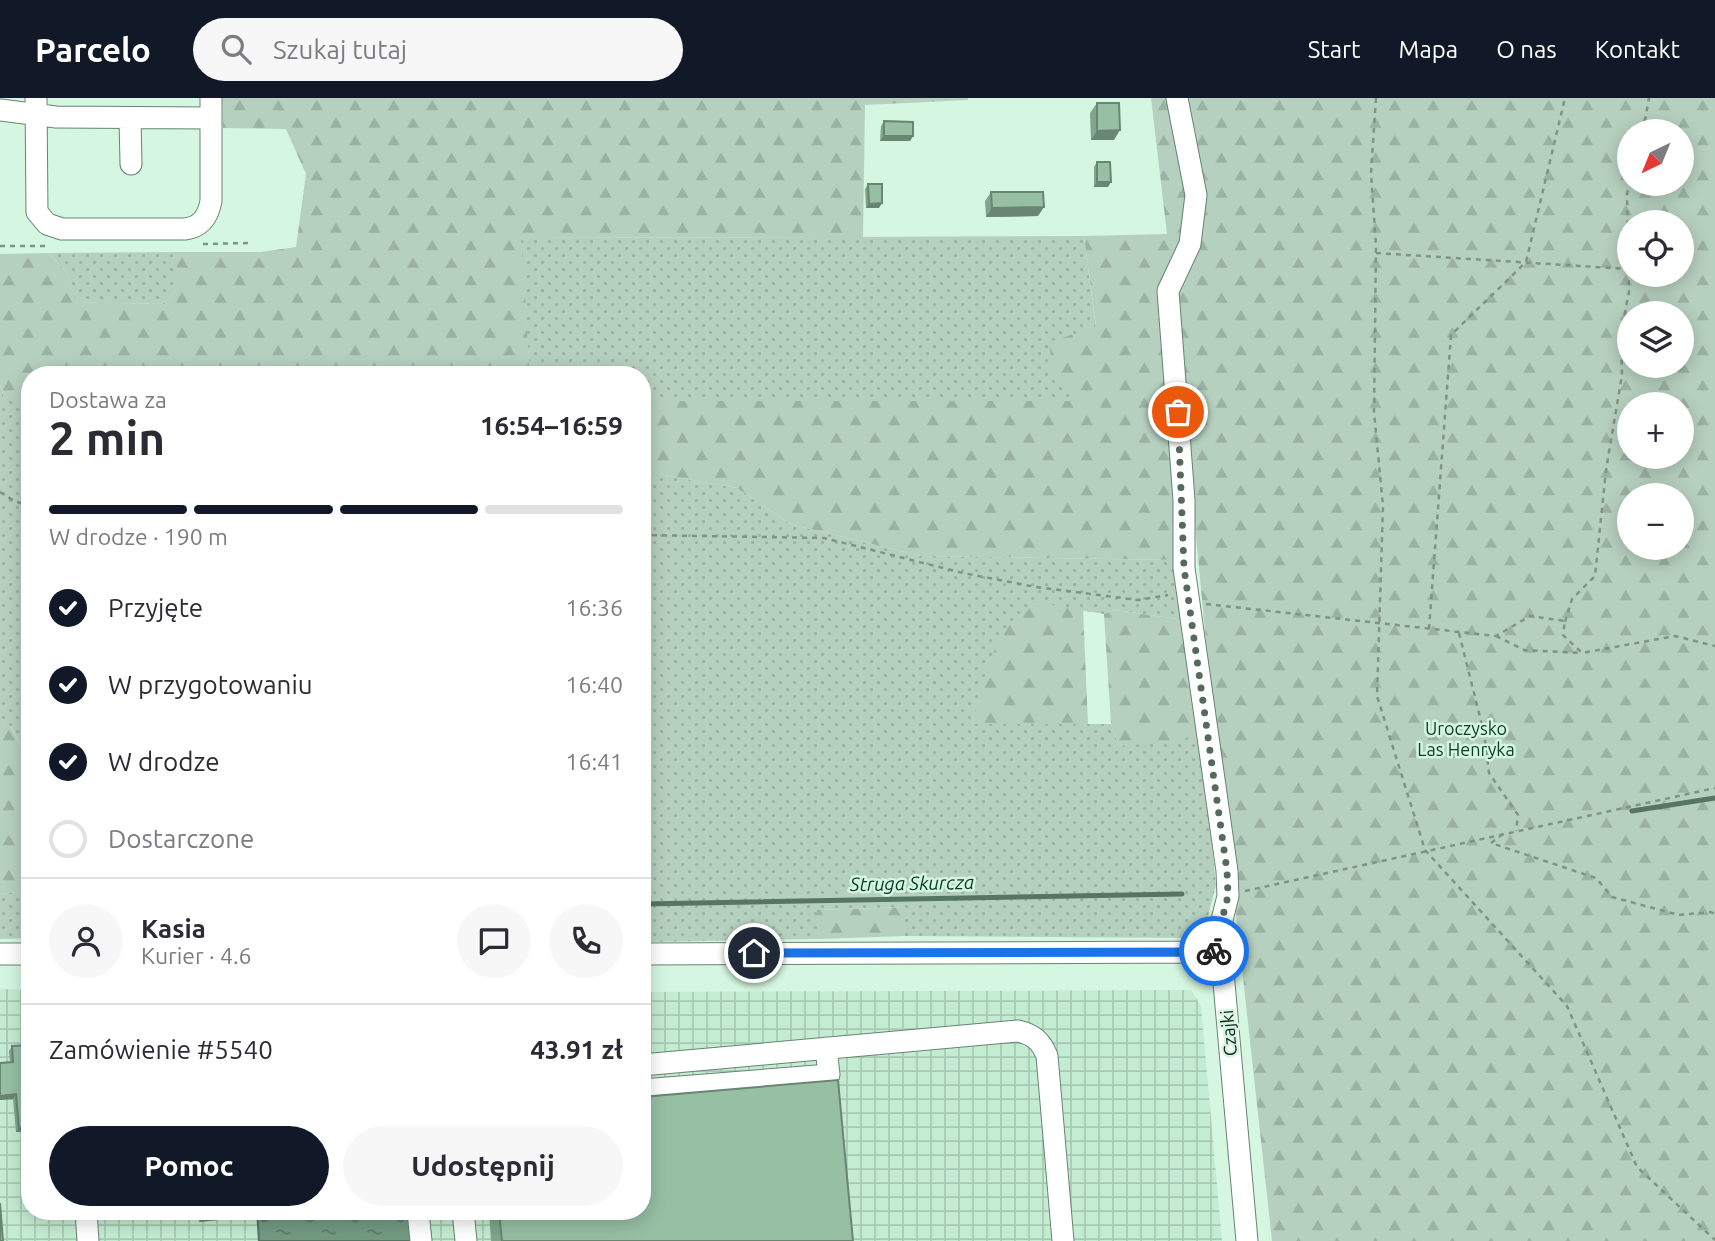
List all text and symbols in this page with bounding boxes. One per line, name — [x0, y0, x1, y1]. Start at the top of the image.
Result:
search box — [193, 18, 683, 81]
icon: search — [217, 30, 255, 68]
text: Parcelo — [35, 31, 151, 68]
text: Szukaj tutaj — [273, 35, 407, 64]
text: Start — [1308, 36, 1361, 63]
text: Mapa — [1399, 36, 1458, 63]
text: O nas — [1496, 36, 1557, 63]
text: Kontakt — [1595, 36, 1680, 63]
north arrow — [1617, 119, 1694, 196]
map controls — [1617, 119, 1694, 560]
button: locate — [1617, 210, 1694, 287]
button: layers — [1617, 301, 1694, 378]
pin — [1148, 382, 1208, 442]
text: Dostawa za — [49, 387, 167, 412]
button: + — [1617, 392, 1694, 469]
icon: bag — [1159, 393, 1197, 431]
text: 16:54–16:59 — [480, 411, 623, 440]
text: 2 min — [49, 412, 165, 464]
button: − — [1617, 483, 1694, 560]
text: W drodze · 190 m — [49, 524, 228, 549]
icon: check — [49, 589, 87, 627]
text: Przyjęte — [108, 593, 203, 622]
text: 16:36 — [565, 595, 623, 620]
icon: check — [49, 666, 87, 704]
text: W przygotowaniu — [108, 670, 313, 699]
text: 16:40 — [565, 672, 623, 697]
park label: Uroczysko Las Henryka — [1417, 718, 1515, 759]
icon: check — [49, 743, 87, 781]
text: W drodze — [108, 747, 220, 776]
text: 16:41 — [565, 749, 623, 774]
text: Dostarczone — [108, 824, 254, 853]
water label: Struga Skurcza — [849, 871, 974, 895]
button: person — [49, 904, 123, 978]
button: chat — [457, 904, 531, 978]
button: phone — [549, 904, 623, 978]
text: Kasia — [141, 914, 206, 943]
courier — [1179, 916, 1249, 986]
pin — [724, 923, 784, 983]
icon: bike — [1195, 932, 1233, 970]
icon: home — [735, 934, 773, 972]
text: Kurier · 4.6 — [141, 943, 252, 968]
street label: Czajki — [1216, 1009, 1240, 1057]
text: Zamówienie #5540 — [49, 1035, 273, 1064]
text: 43.91 zł — [530, 1035, 623, 1064]
button: Pomoc — [49, 1126, 329, 1206]
button: Udostępnij — [343, 1126, 623, 1206]

